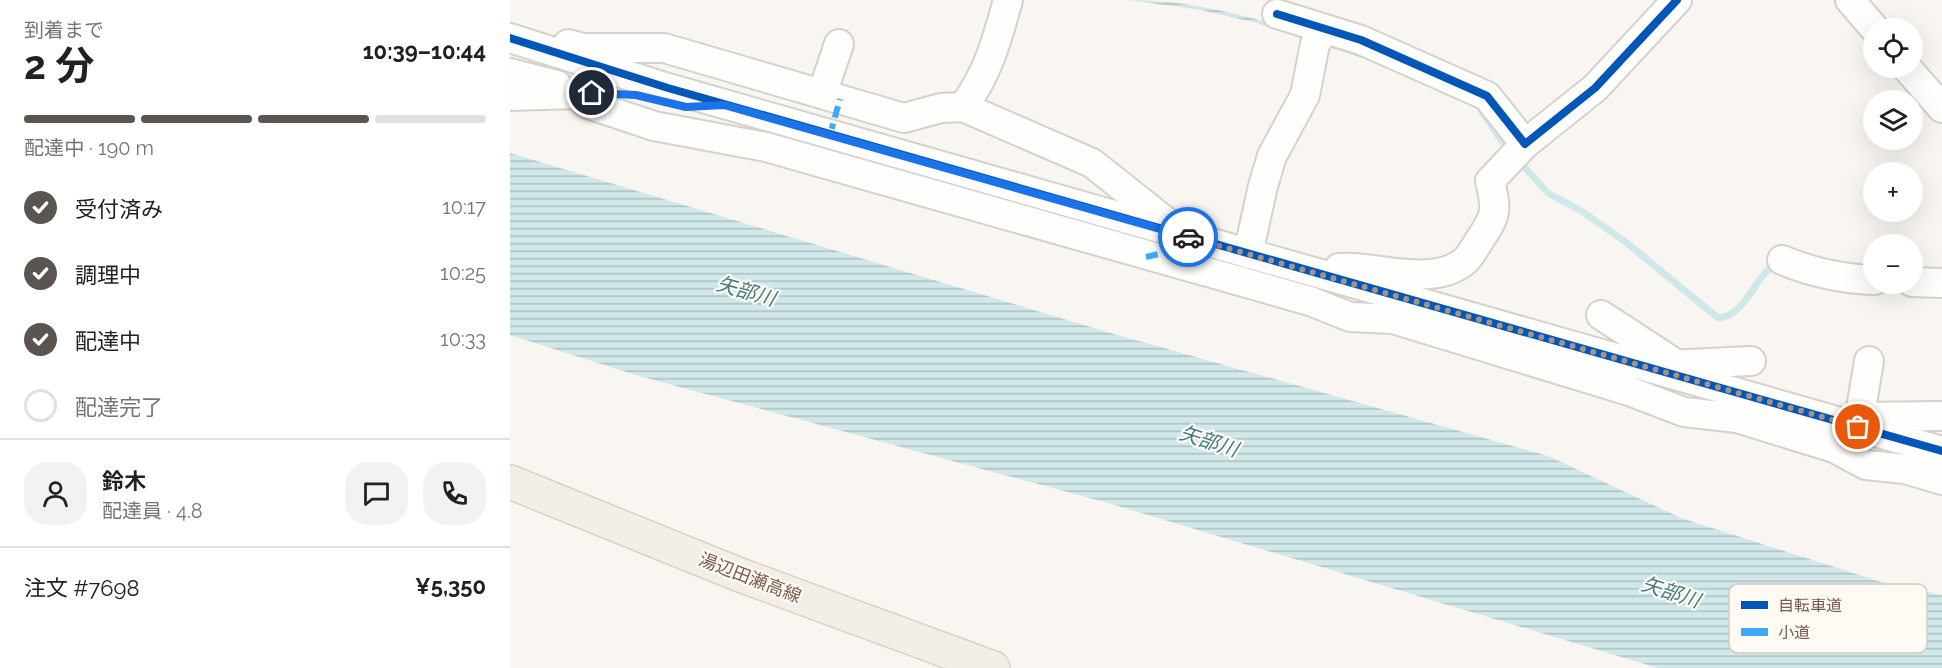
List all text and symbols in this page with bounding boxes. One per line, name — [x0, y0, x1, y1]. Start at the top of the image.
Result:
text: 到着まで — [24, 18, 104, 42]
map controls — [1863, 18, 1923, 294]
button: locate — [1863, 18, 1923, 78]
text: 10:39–10:44 — [363, 38, 486, 64]
text: 2 分 — [24, 42, 94, 88]
pin — [566, 67, 617, 118]
icon: home — [575, 76, 608, 109]
button: layers — [1863, 90, 1923, 150]
text: 配達中 · 190 m — [24, 136, 154, 160]
button: + — [1863, 162, 1923, 222]
icon: check — [24, 191, 57, 224]
text: 10:17 — [442, 195, 486, 219]
text: 受付済み — [75, 196, 163, 222]
courier — [1158, 207, 1218, 267]
icon: car — [1172, 221, 1205, 254]
button: − — [1863, 234, 1923, 294]
icon: check — [24, 257, 57, 290]
text: 10:25 — [440, 261, 486, 285]
text: 調理中 — [75, 262, 141, 288]
water label: 矢部川 — [714, 271, 780, 311]
icon: check — [24, 323, 57, 356]
text: 10:33 — [440, 327, 486, 351]
text: 配達中 — [75, 328, 141, 354]
text: 配達完了 — [75, 394, 163, 420]
pin — [1832, 401, 1883, 452]
icon: bag — [1841, 410, 1874, 443]
water label: 矢部川 — [1177, 420, 1243, 462]
button: person — [24, 462, 87, 525]
button: chat — [345, 462, 408, 525]
button: phone — [423, 462, 486, 525]
text: 鈴木 — [102, 468, 146, 494]
text: 配達員 · 4.8 — [102, 499, 203, 523]
street label: 湯辺田瀬高線 — [696, 548, 804, 607]
water label: 矢部川 — [1639, 571, 1705, 613]
text: ¥5,350 — [415, 573, 486, 599]
text: 注文 #7698 — [24, 575, 140, 601]
legend — [1729, 584, 1927, 653]
text: 自転車道 — [1778, 596, 1842, 615]
text: 小道 — [1778, 623, 1810, 642]

